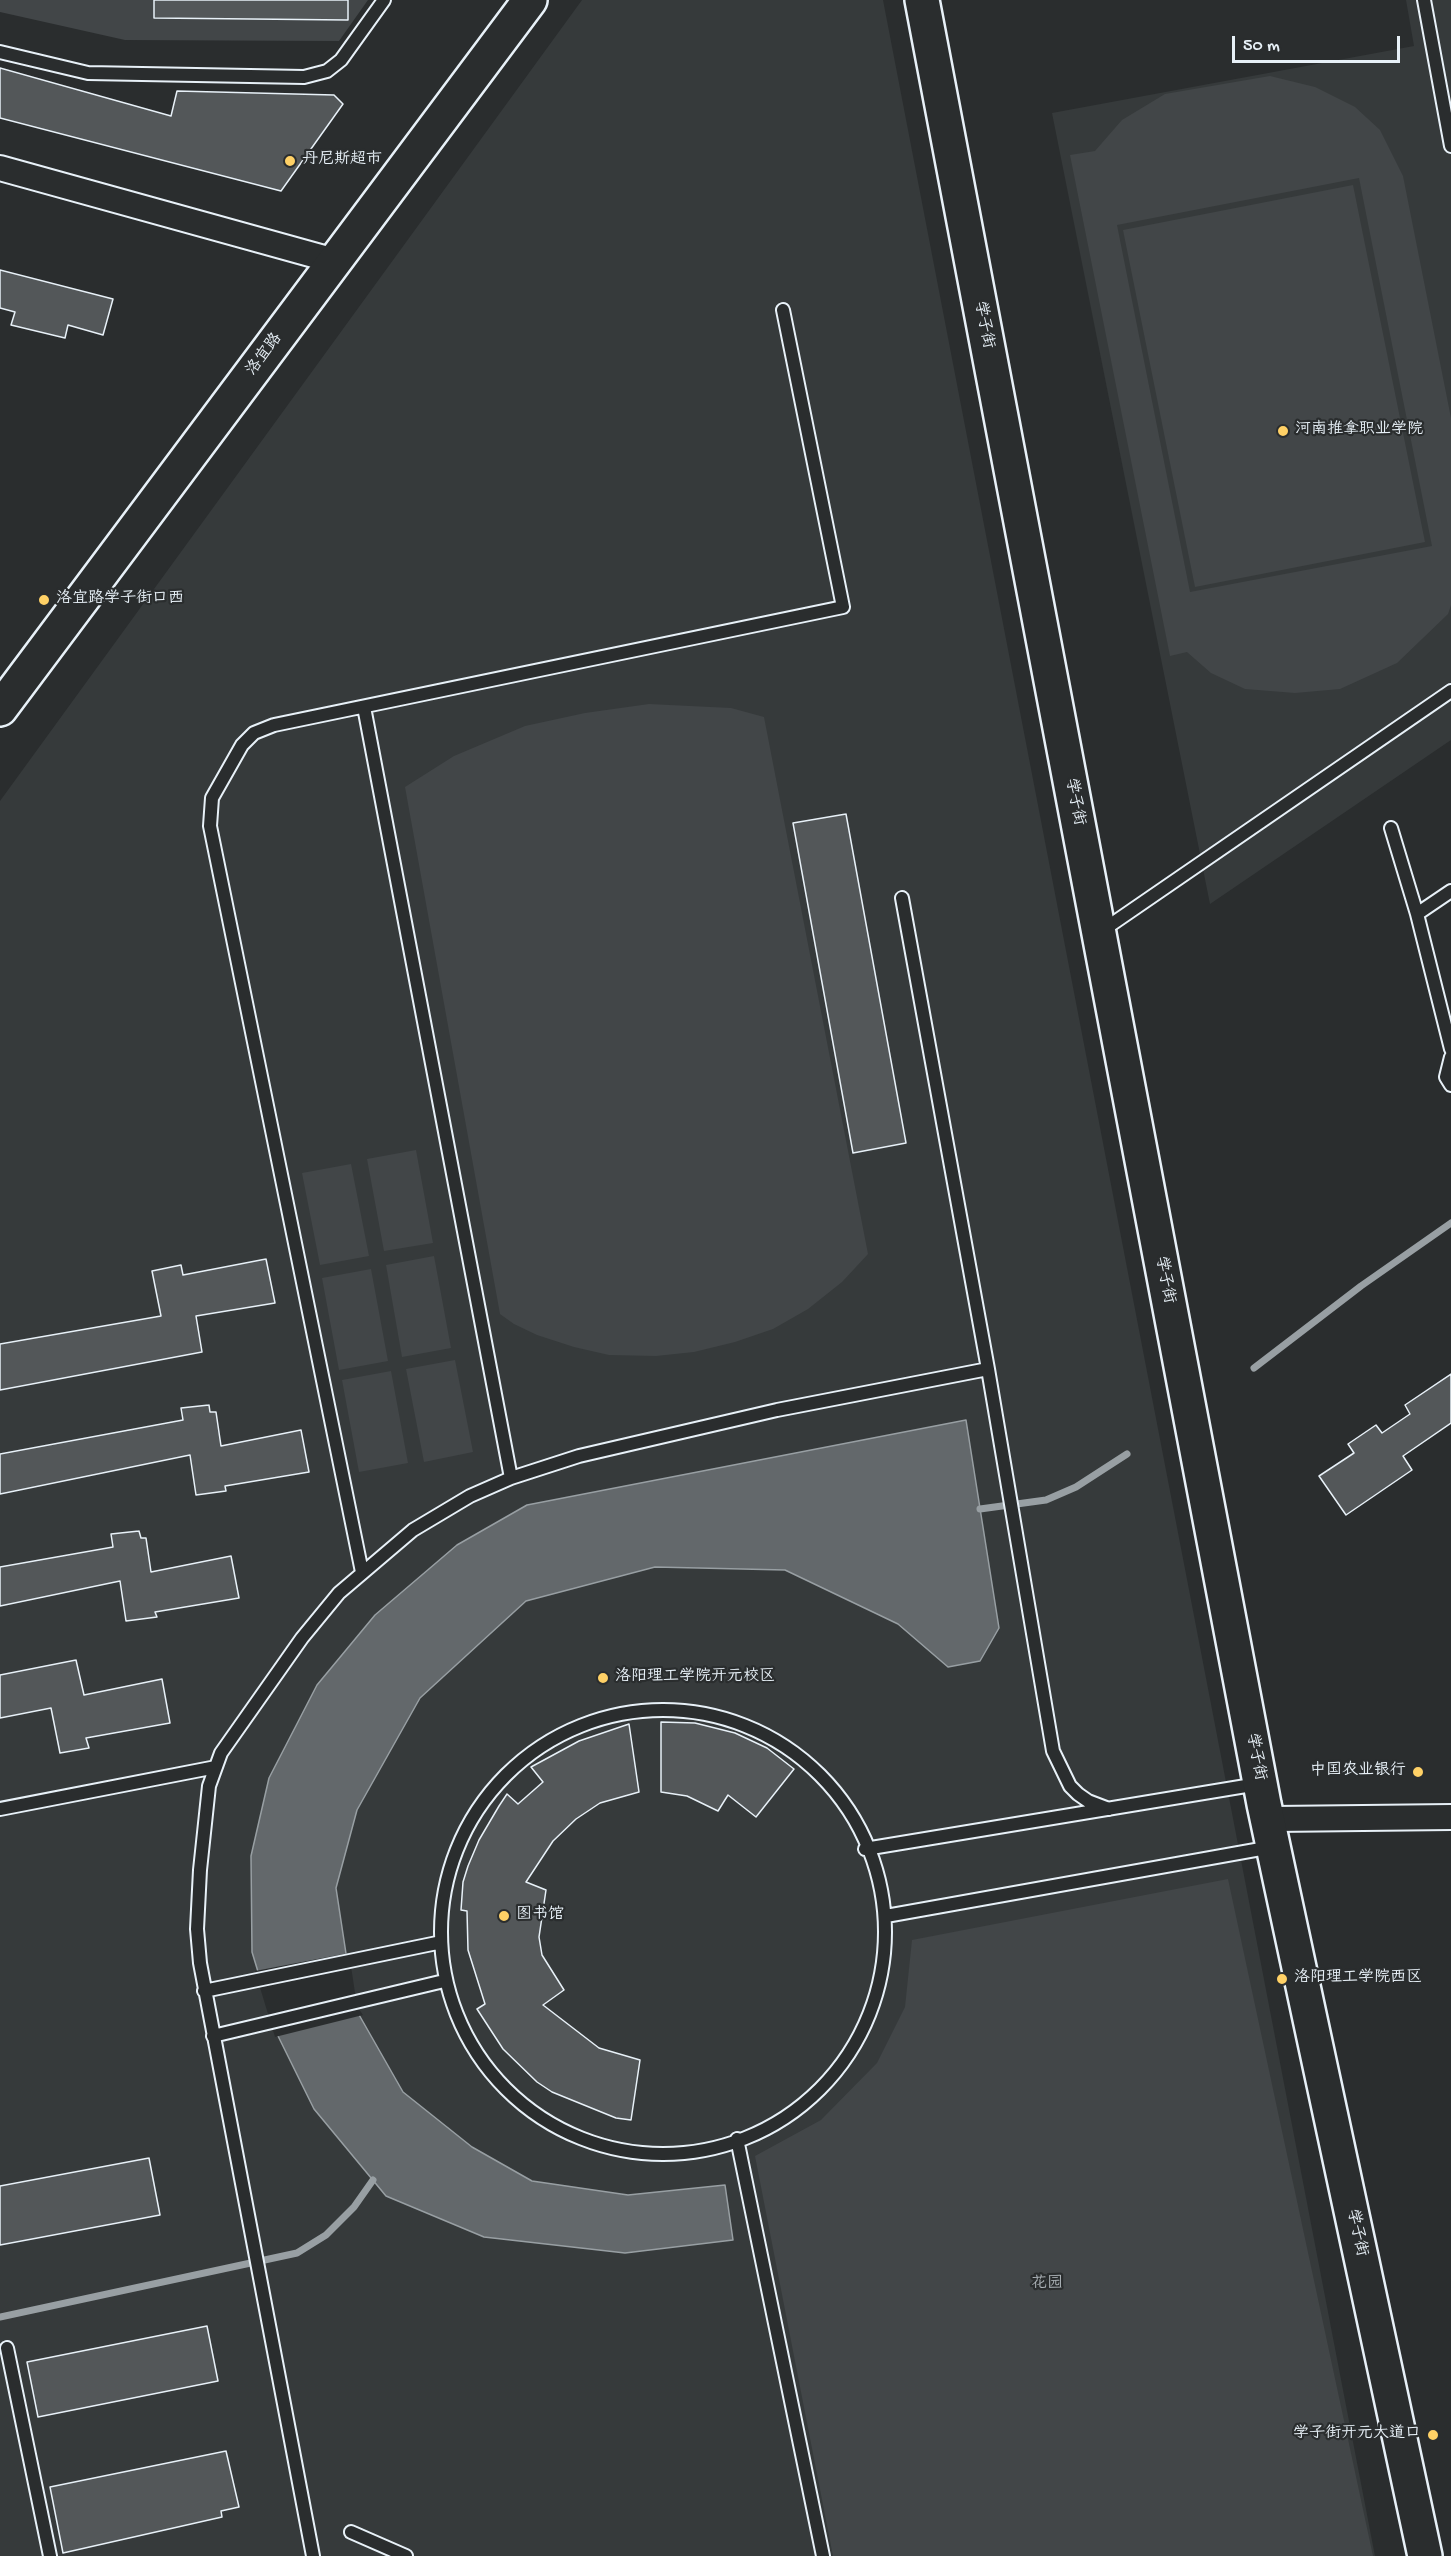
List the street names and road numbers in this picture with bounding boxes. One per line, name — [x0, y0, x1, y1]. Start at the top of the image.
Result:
street label: 学子街 — [969, 300, 997, 350]
street label: 洛宜路 — [243, 330, 287, 380]
street label: 学子街 — [1060, 777, 1088, 827]
street label: 学子街 — [1150, 1255, 1178, 1305]
street label: 学子街 — [1241, 1732, 1269, 1782]
street label: 学子街 — [1342, 2208, 1370, 2258]

